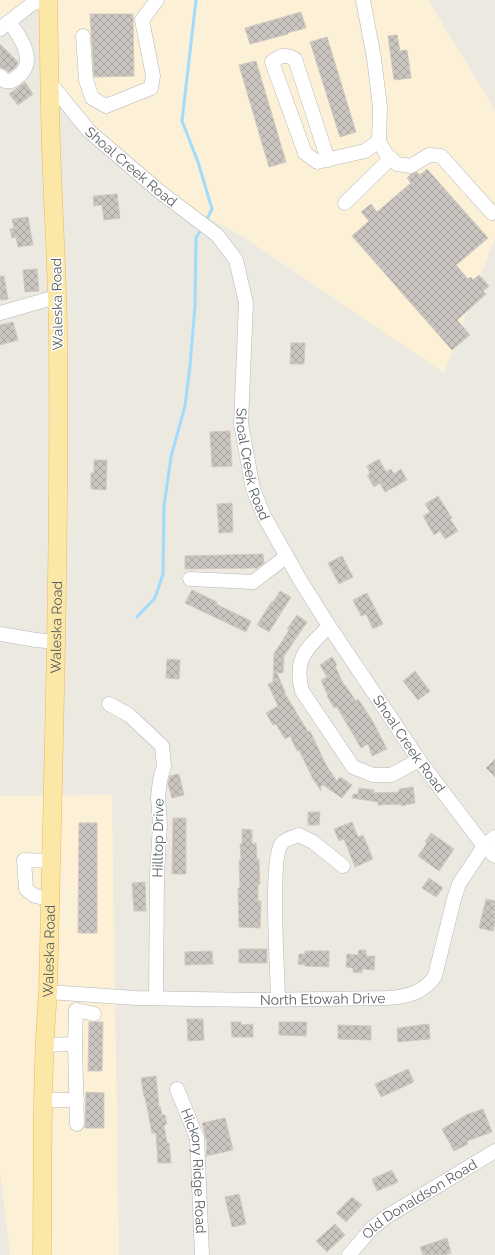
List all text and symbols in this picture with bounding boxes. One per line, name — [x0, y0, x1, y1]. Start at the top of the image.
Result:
street label: Shoal Creek Road — [82, 123, 180, 210]
street label: Waleska Road — [48, 258, 66, 350]
street label: Shoal Creek Road — [233, 408, 273, 522]
street label: Waleska Road — [47, 581, 65, 674]
street label: Shoal Creek Road — [370, 692, 449, 796]
street label: Hilltop Drive — [149, 798, 167, 878]
street label: Waleska Road — [40, 905, 58, 998]
street label: North Etowah Drive — [260, 990, 386, 1008]
street label: Hickory Ridge Road — [178, 1106, 209, 1234]
street label: Old Donaldson Road — [359, 1156, 480, 1242]

